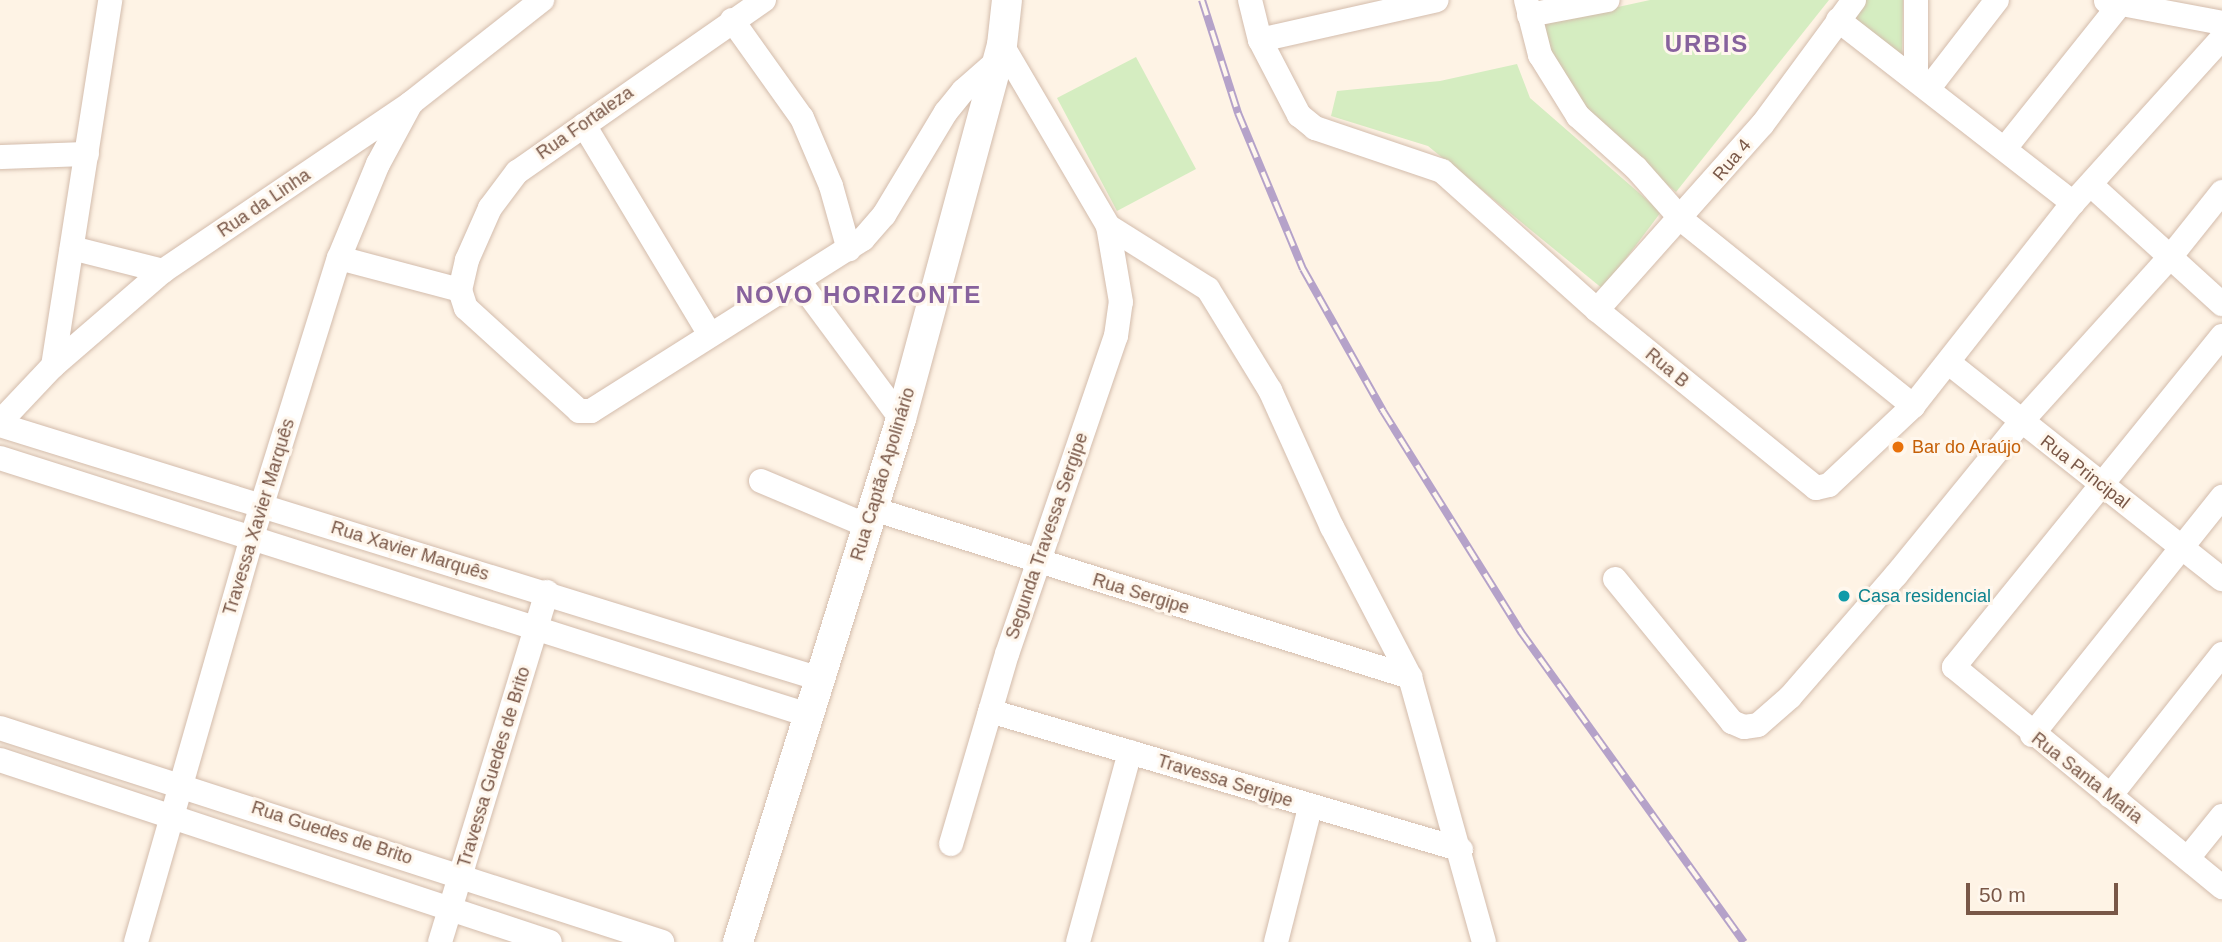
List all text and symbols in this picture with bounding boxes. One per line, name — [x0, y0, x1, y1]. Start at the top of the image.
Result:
district label: URBIS — [1665, 30, 1749, 58]
street label: Rua Fortaleza — [533, 82, 637, 164]
street label: Rua 4 — [1708, 135, 1756, 185]
street label: Rua da Linha — [214, 164, 314, 242]
district label: NOVO HORIZONTE — [737, 281, 981, 309]
street label: Rua B — [1641, 344, 1693, 392]
street label: Rua Captão Apolinário — [846, 384, 920, 564]
street label: Travessa Xavier Marquês — [219, 416, 299, 618]
street label: Segunda Travessa Sergipe — [1001, 430, 1093, 642]
street label: Rua Principal — [2036, 431, 2134, 513]
place label: Bar do Araújo — [1912, 436, 2022, 458]
marker: Bar do Araújo — [1890, 439, 1906, 455]
street label: Rua Xavier Marquês — [328, 517, 492, 585]
street label: Rua Sergipe — [1090, 569, 1192, 619]
place label: Casa residencial — [1858, 585, 1991, 607]
marker: Casa residencial — [1836, 588, 1852, 604]
street label: Travessa Guedes de Brito — [453, 664, 535, 870]
street label: Rua Santa Maria — [2027, 728, 2147, 828]
street label: Travessa Sergipe — [1155, 750, 1295, 812]
street label: Rua Guedes de Brito — [249, 797, 415, 869]
scale bar — [1970, 869, 2122, 913]
text: 50 m — [1979, 883, 2026, 906]

